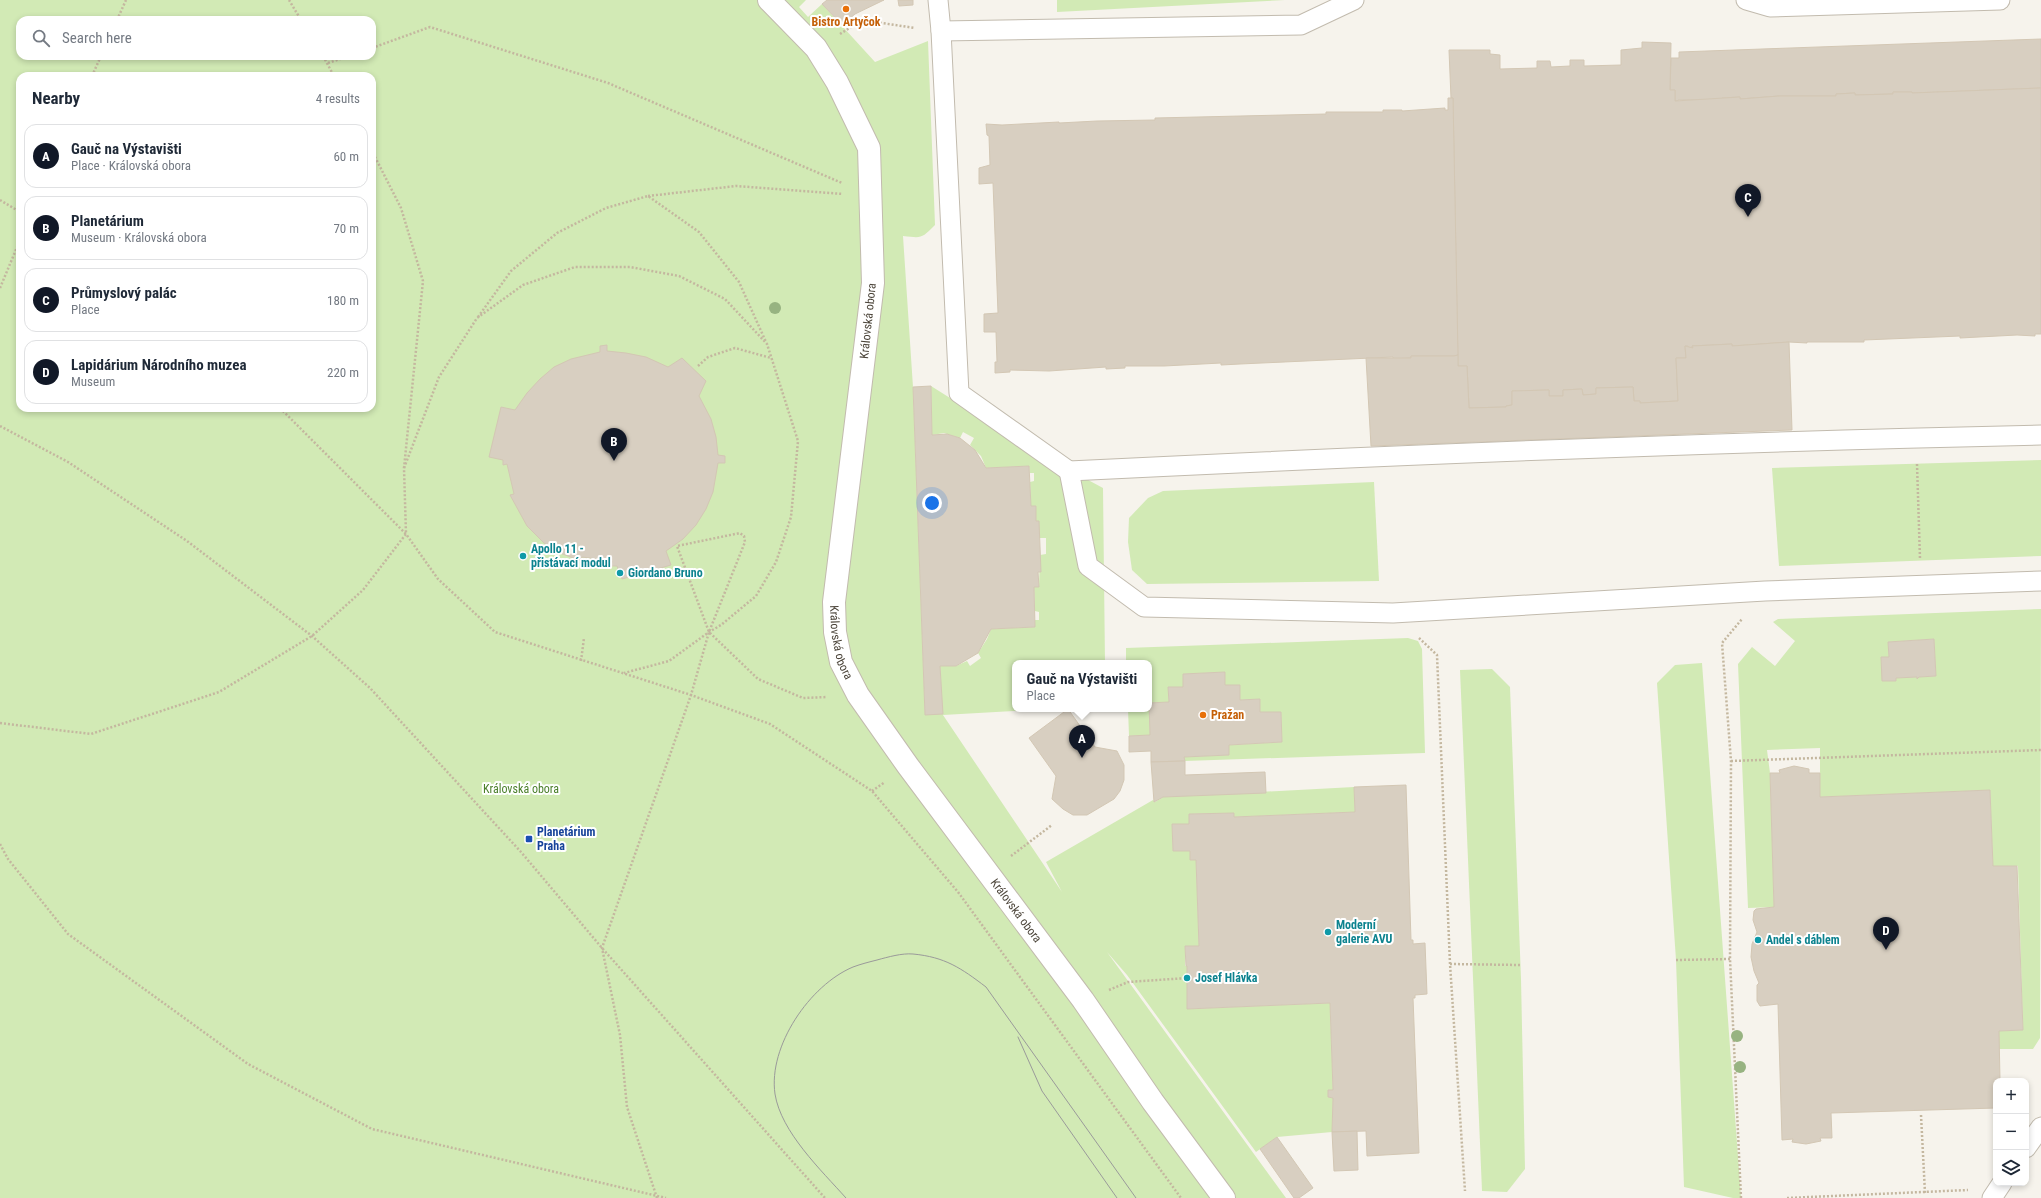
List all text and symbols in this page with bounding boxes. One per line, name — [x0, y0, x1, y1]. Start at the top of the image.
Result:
marker: Bistro Artyčok — [841, 4, 851, 14]
place label: Bistro Artyčok — [812, 15, 881, 29]
search box — [16, 16, 376, 60]
icon: search — [30, 27, 52, 49]
text: Search here — [62, 29, 132, 47]
text: Nearby — [32, 88, 80, 108]
text: 4 results — [316, 91, 360, 106]
text: Gauč na Výstavišti — [71, 140, 182, 158]
text: A — [42, 149, 50, 164]
text: 60 m — [333, 149, 359, 164]
text: Place · Královská obora — [71, 158, 191, 173]
pin: C — [1735, 184, 1761, 217]
text: Planetárium — [71, 212, 144, 230]
text: B — [42, 221, 50, 236]
text: 70 m — [333, 221, 359, 236]
text: Museum · Královská obora — [71, 230, 207, 245]
street label: Královská obora — [857, 282, 879, 360]
text: Průmyslový palác — [71, 284, 177, 302]
text: C — [42, 293, 50, 308]
text: 180 m — [327, 293, 359, 308]
text: Place — [71, 302, 100, 317]
text: Lapidárium Národního muzea — [71, 356, 247, 374]
text: D — [42, 365, 50, 380]
text: 220 m — [327, 365, 359, 380]
text: Museum — [71, 374, 115, 389]
pin: B — [601, 428, 627, 461]
your location — [922, 493, 942, 513]
place label: Apollo 11 - přistávací modul — [531, 542, 611, 570]
marker: Apollo 11 - přistávací modul — [518, 551, 528, 561]
place label: Giordano Bruno — [628, 566, 703, 580]
marker: Giordano Bruno — [615, 568, 625, 578]
street label: Královská obora — [827, 605, 856, 682]
popup — [1012, 660, 1152, 712]
text: Gauč na Výstavišti — [1027, 670, 1137, 688]
text: Place — [1027, 688, 1055, 703]
place label: Pražan — [1211, 708, 1244, 722]
marker: Pražan — [1198, 710, 1208, 720]
pin: A — [1069, 725, 1095, 758]
park label: Královská obora — [483, 782, 559, 796]
place label: Planetárium Praha — [537, 825, 595, 853]
marker: Planetárium Praha — [524, 834, 534, 844]
street label: Královská obora — [988, 876, 1045, 945]
pin: D — [1873, 917, 1899, 950]
place label: Moderní galerie AVU — [1336, 918, 1393, 946]
marker: Moderní galerie AVU — [1323, 927, 1333, 937]
place label: Andel s dáblem — [1766, 933, 1840, 947]
marker: Andel s dáblem — [1753, 935, 1763, 945]
place label: Josef Hlávka — [1195, 971, 1258, 985]
marker: Josef Hlávka — [1182, 973, 1192, 983]
map controls — [1993, 1078, 2029, 1186]
button: + — [1993, 1078, 2029, 1114]
button: − — [1993, 1114, 2029, 1150]
button: layers — [1993, 1150, 2029, 1186]

